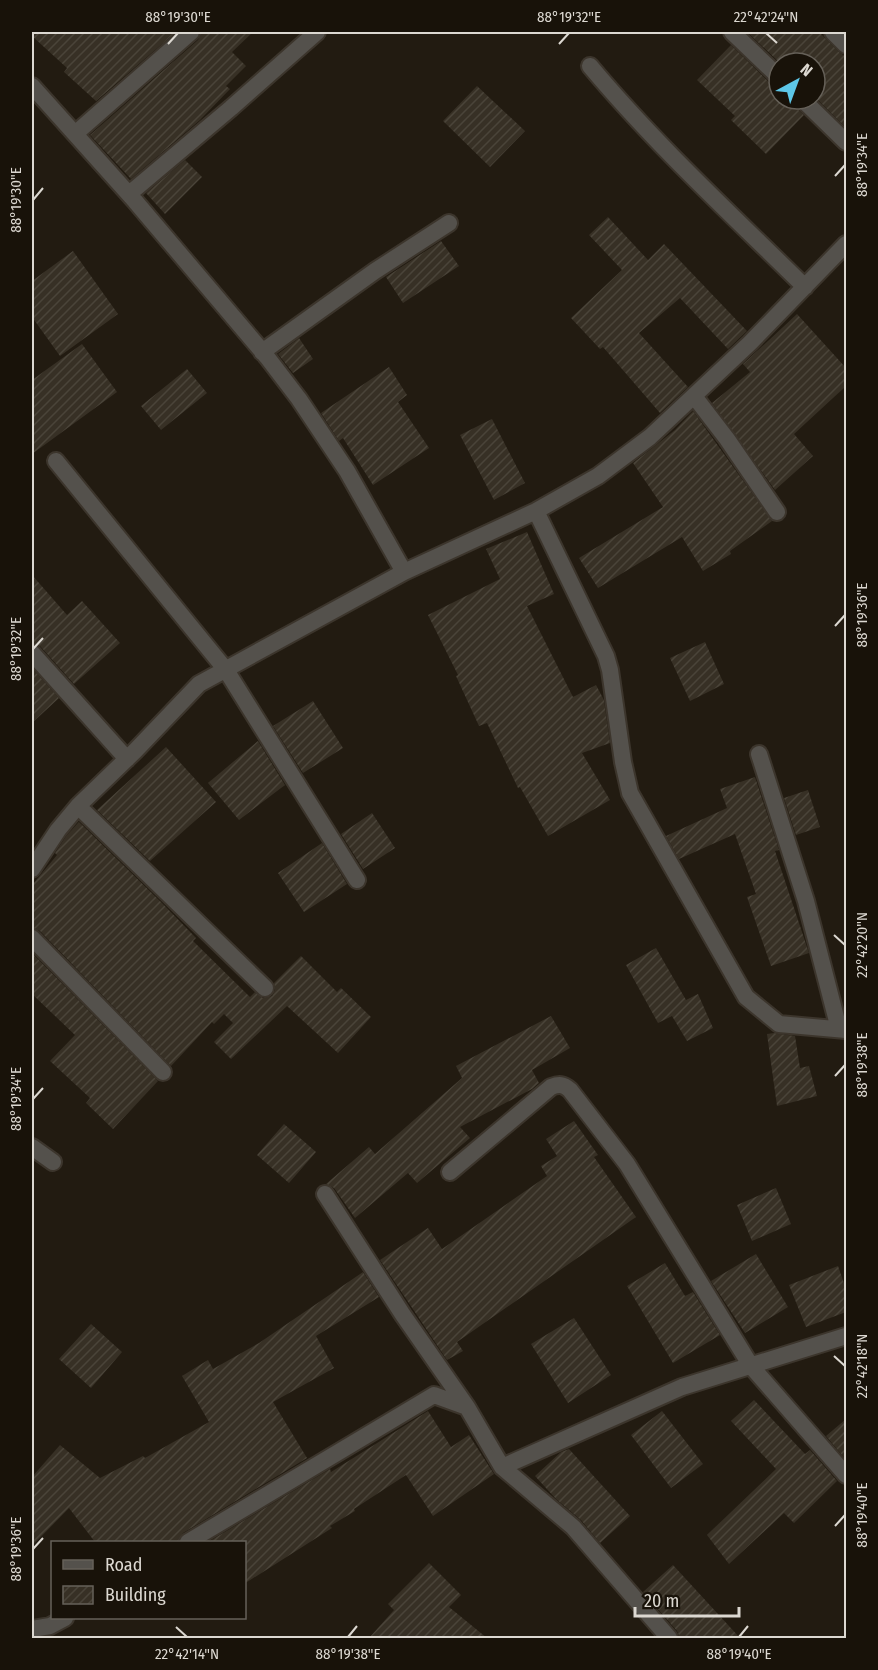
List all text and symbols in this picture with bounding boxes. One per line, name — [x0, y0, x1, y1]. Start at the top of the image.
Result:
text: 88°19'30"E — [145, 8, 211, 26]
text: 88°19'32"E — [537, 8, 601, 26]
text: 22°42'24"N — [734, 8, 798, 26]
north arrow — [767, 51, 827, 111]
text: N — [797, 60, 816, 80]
text: 88°19'34"E — [853, 133, 871, 197]
text: 88°19'30"E — [7, 167, 25, 233]
text: 88°19'36"E — [853, 583, 871, 647]
text: 88°19'32"E — [7, 617, 25, 681]
text: 22°42'20"N — [853, 912, 871, 978]
text: 88°19'38"E — [853, 1033, 871, 1097]
text: 88°19'34"E — [7, 1067, 25, 1131]
text: 22°42'18"N — [853, 1334, 871, 1398]
text: 88°19'40"E — [853, 1482, 871, 1548]
text: 88°19'36"E — [7, 1517, 25, 1581]
legend — [51, 1541, 246, 1619]
text: Road — [105, 1554, 142, 1576]
scale bar — [635, 1580, 738, 1618]
text: Building — [105, 1584, 166, 1606]
text: 20 m — [644, 1590, 679, 1612]
text: 22°42'14"N — [155, 1645, 219, 1663]
text: 88°19'38"E — [316, 1645, 380, 1663]
text: 88°19'40"E — [706, 1645, 772, 1663]

